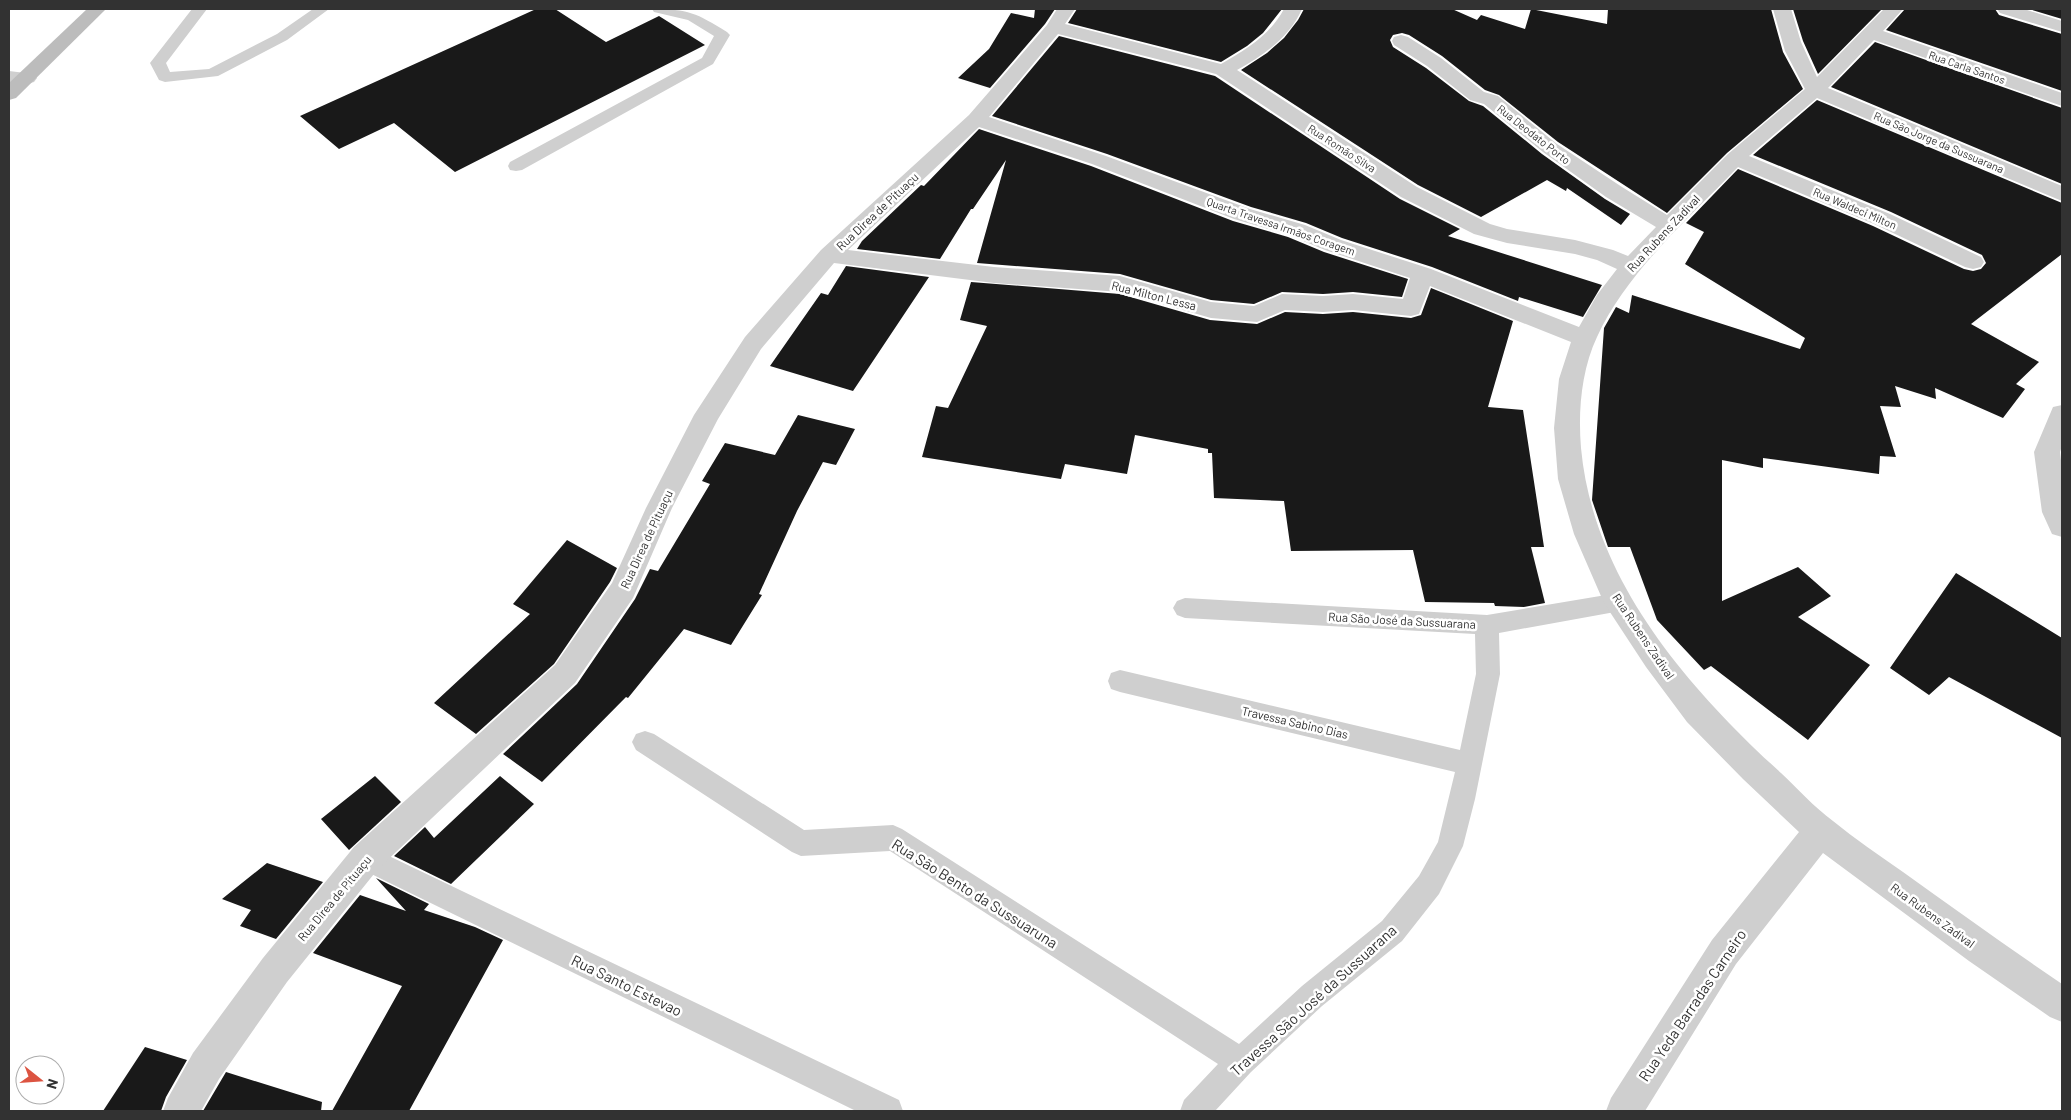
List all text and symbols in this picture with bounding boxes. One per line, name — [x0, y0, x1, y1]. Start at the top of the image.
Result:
street label: Rua Carla Santos — [1927, 48, 2007, 86]
street label: Rua Deodato Porto — [1495, 101, 1573, 167]
street label: Rua São Jorge da Sussuarana — [1872, 109, 2006, 175]
street label: Rua Romão Silva — [1306, 121, 1378, 175]
street label: Rua Direa de Pituaçu — [833, 169, 921, 253]
street label: Rua Waldeci Milton — [1811, 185, 1899, 231]
street label: Rua Rubens Zadival — [1624, 192, 1702, 274]
street label: Quarta Travessa Irmãos Coragem — [1205, 194, 1357, 258]
street label: Rua Milton Lessa — [1110, 278, 1198, 312]
street label: Rua Direa de Pituaçu — [617, 488, 675, 590]
street label: Rua Rubens Zadival — [1610, 590, 1678, 682]
street label: Rua São José da Sussuarana — [1328, 609, 1476, 631]
street label: Travessa Sabino Dias — [1240, 703, 1350, 741]
street label: Rua São Bento da Sussuaruna — [889, 834, 1061, 952]
street label: Rua Direa de Pituaçu — [294, 852, 374, 944]
street label: Rua Rubens Zadival — [1888, 880, 1978, 950]
street label: Travessa São José da Sussuarana — [1226, 921, 1400, 1079]
street label: Rua Yeda Barradas Carneiro — [1634, 926, 1750, 1084]
street label: Rua Santo Estevao — [569, 950, 685, 1020]
north arrow — [15, 1055, 65, 1105]
text: N — [43, 1077, 62, 1091]

